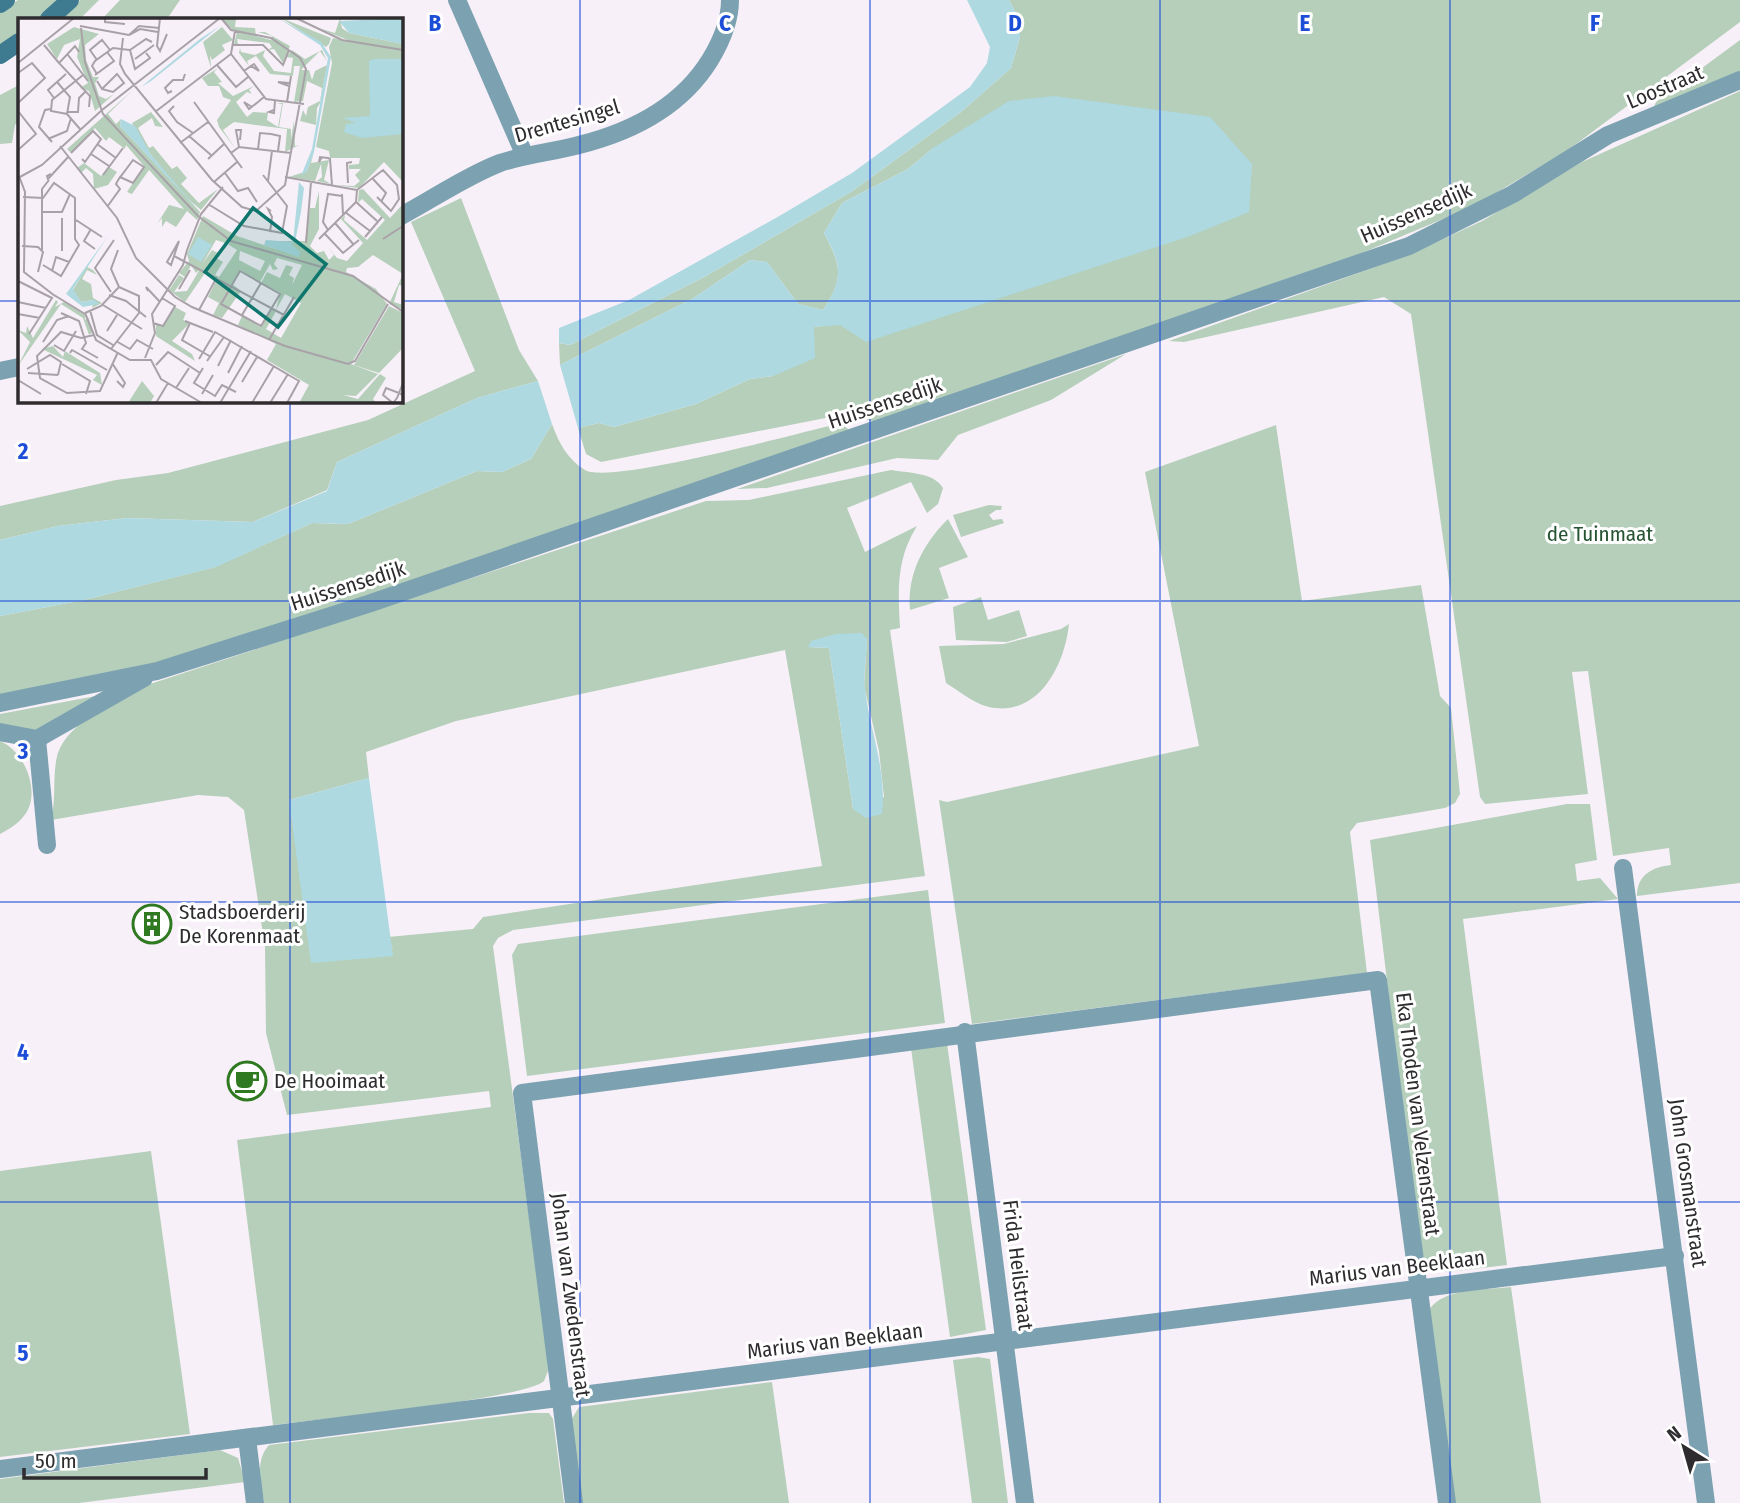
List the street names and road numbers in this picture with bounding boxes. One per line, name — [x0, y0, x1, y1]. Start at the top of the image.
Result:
street label: Loostraat — [1623, 59, 1707, 115]
street label: Drentesingel — [511, 93, 623, 148]
street label: Huissensedijk — [1356, 177, 1476, 249]
street label: Huissensedijk — [824, 371, 946, 435]
street label: Huissensedijk — [287, 555, 409, 617]
street label: Eka Thoden van Velzenstraat — [1390, 991, 1446, 1237]
street label: John Grosmanstraat — [1663, 1097, 1713, 1269]
street label: Johan van Zwedenstraat — [546, 1191, 596, 1399]
street label: Frida Heilstraat — [997, 1198, 1039, 1332]
street label: Marius van Beeklaan — [1308, 1244, 1486, 1292]
street label: Marius van Beeklaan — [746, 1317, 924, 1365]

